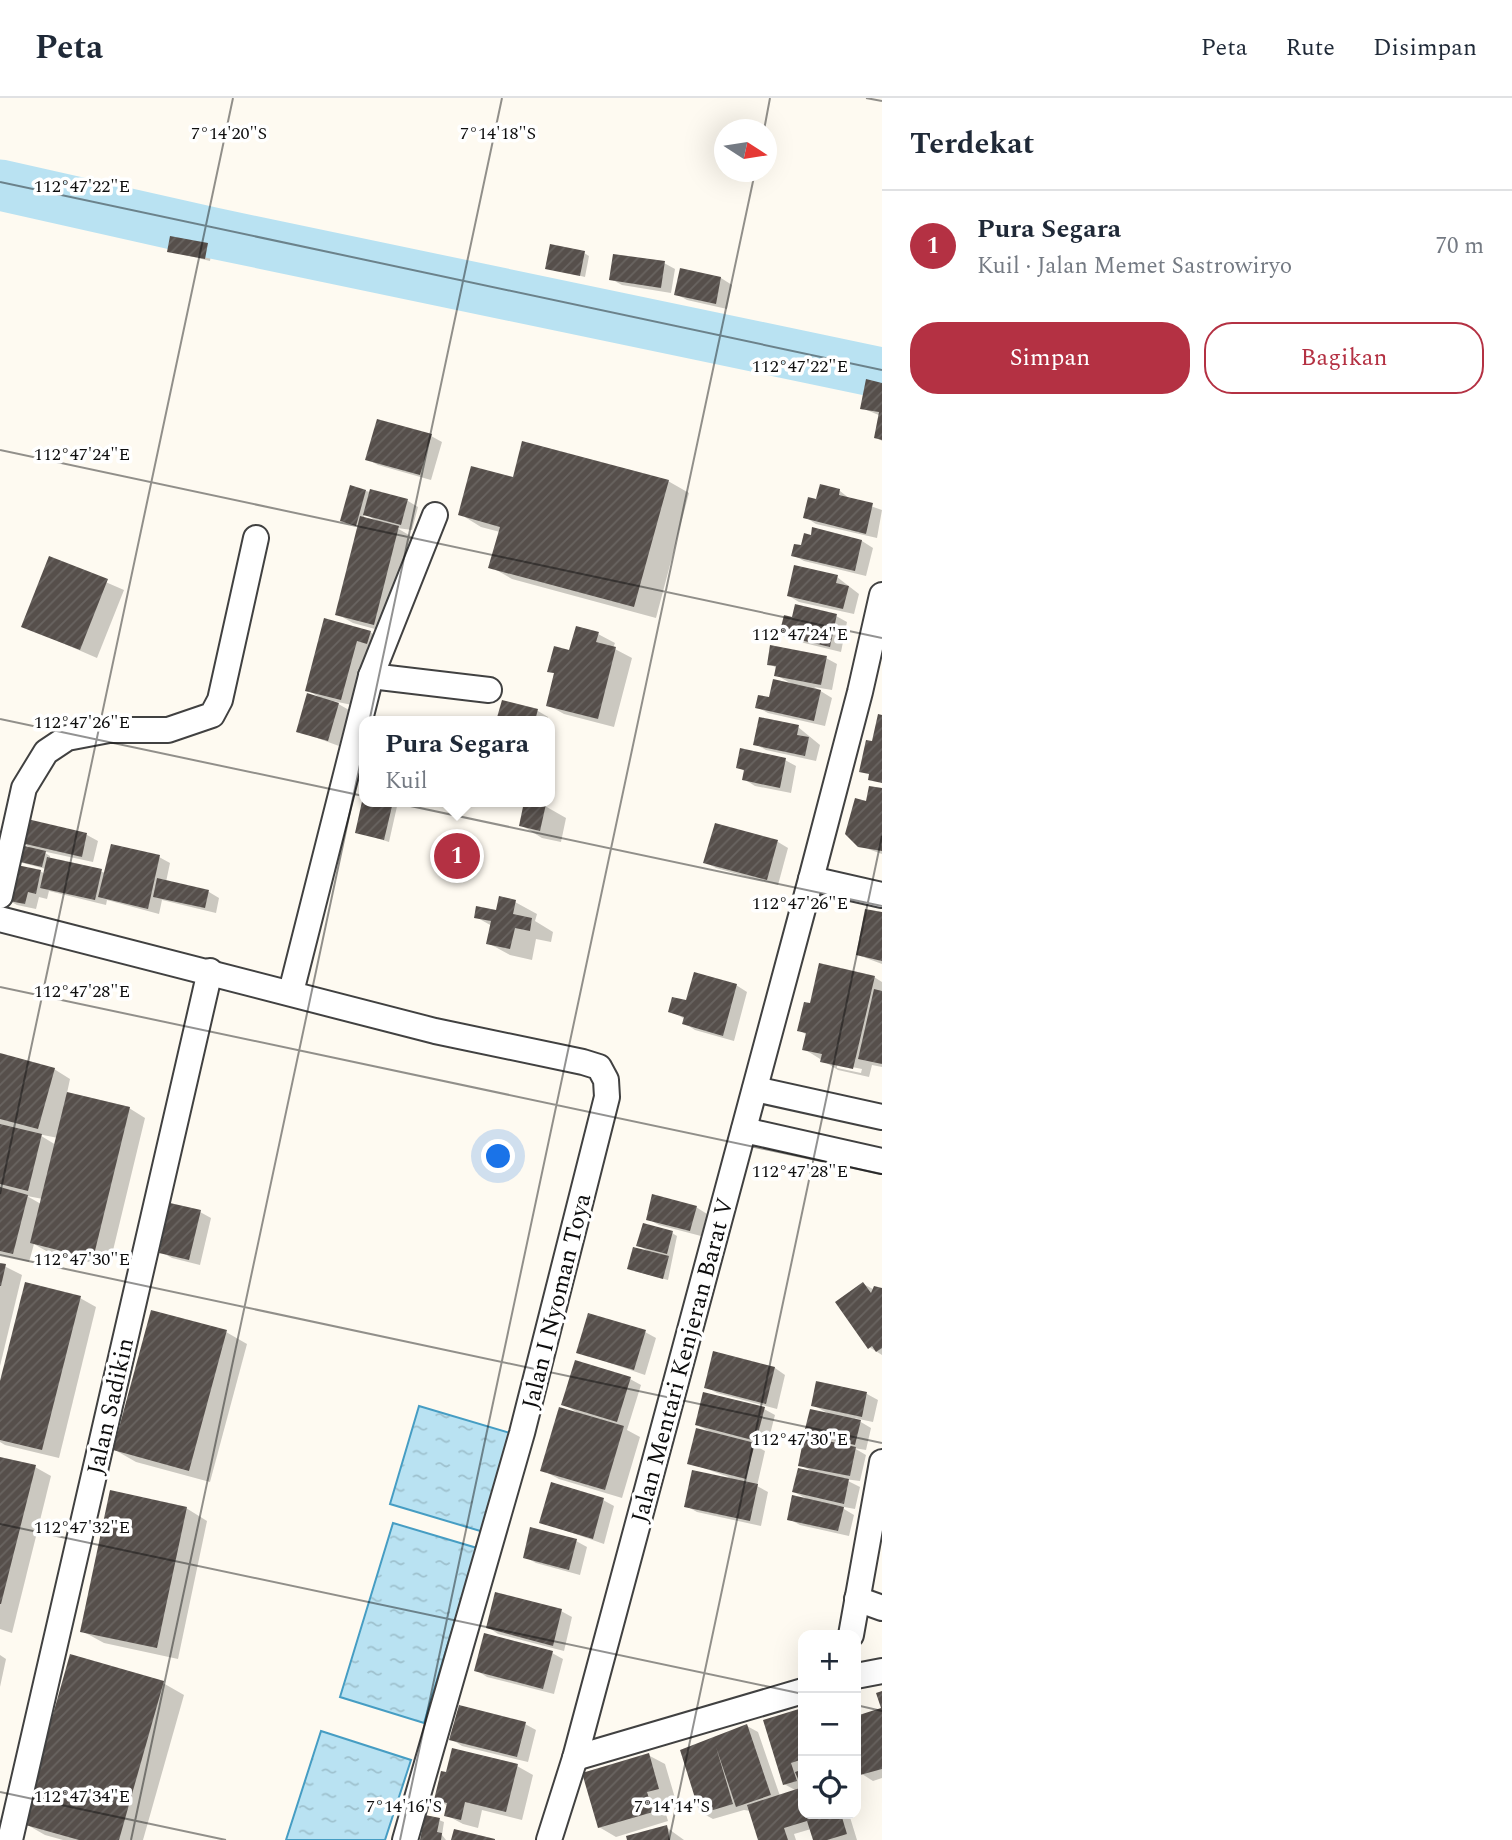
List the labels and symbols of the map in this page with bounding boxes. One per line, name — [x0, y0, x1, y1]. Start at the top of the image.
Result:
north arrow — [714, 119, 777, 182]
text: 7°14'20"S — [191, 120, 267, 147]
text: 7°14'18"S — [460, 120, 536, 147]
text: 112°47'22"E — [34, 173, 130, 200]
text: 112°47'22"E — [752, 353, 848, 380]
text: 112°47'24"E — [34, 441, 130, 468]
text: 112°47'24"E — [752, 621, 848, 648]
text: 112°47'26"E — [34, 709, 130, 736]
pin: 1 — [434, 830, 480, 882]
text: 112°47'26"E — [752, 890, 848, 917]
text: 112°47'28"E — [34, 978, 130, 1005]
your location — [481, 1139, 515, 1173]
text: 112°47'28"E — [752, 1158, 848, 1185]
street label: Jalan I Nyoman Toya — [513, 1189, 601, 1413]
street label: Jalan Mentari Kenjeran Barat V — [622, 1194, 744, 1527]
text: 112°47'30"E — [34, 1246, 130, 1273]
street label: Jalan Sadikin — [78, 1334, 144, 1478]
text: 112°47'30"E — [752, 1426, 848, 1453]
text: 112°47'32"E — [34, 1514, 130, 1541]
text: 112°47'34"E — [34, 1783, 130, 1810]
text: 7°14'16"S — [366, 1793, 442, 1820]
text: 7°14'14"S — [634, 1793, 710, 1820]

